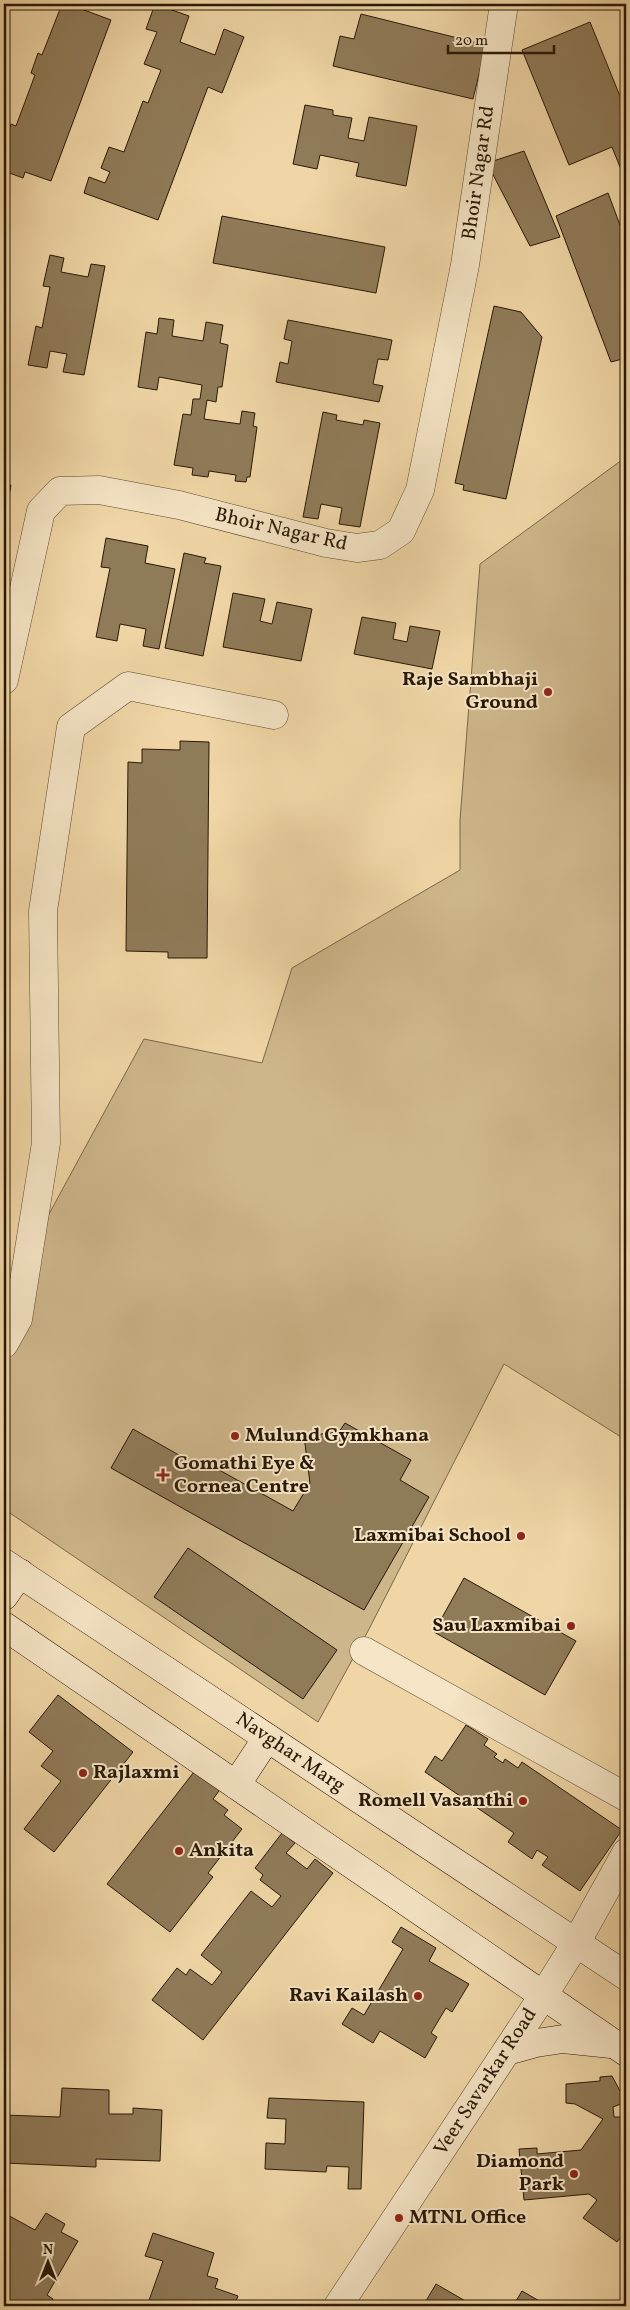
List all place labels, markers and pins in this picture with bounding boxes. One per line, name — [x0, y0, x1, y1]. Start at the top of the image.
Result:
place label: Raje Sambhaji Ground — [402, 666, 538, 717]
marker: Raje Sambhaji Ground — [542, 686, 554, 698]
place label: Mulund Gymkhana — [245, 1422, 429, 1450]
marker: Mulund Gymkhana — [229, 1430, 241, 1442]
place label: Gomathi Eye & Cornea Centre — [174, 1450, 314, 1501]
marker: Gomathi Eye & Cornea Centre — [156, 1468, 170, 1482]
place label: Laxmibai School — [354, 1522, 511, 1550]
marker: Laxmibai School — [515, 1530, 527, 1542]
place label: Sau Laxmibai — [432, 1612, 561, 1640]
marker: Sau Laxmibai — [565, 1620, 577, 1632]
place label: Rajlaxmi — [93, 1759, 180, 1787]
marker: Rajlaxmi — [77, 1767, 89, 1779]
place label: Romell Vasanthi — [358, 1787, 513, 1815]
marker: Romell Vasanthi — [517, 1795, 529, 1807]
place label: Ankita — [189, 1837, 254, 1865]
marker: Ankita — [173, 1845, 185, 1857]
place label: Ravi Kailash — [289, 1982, 408, 2010]
marker: Ravi Kailash — [412, 1990, 424, 2002]
place label: Diamond Park — [476, 2148, 564, 2199]
marker: Diamond Park — [568, 2168, 580, 2180]
place label: MTNL Office — [409, 2204, 526, 2232]
marker: MTNL Office — [393, 2212, 405, 2224]

